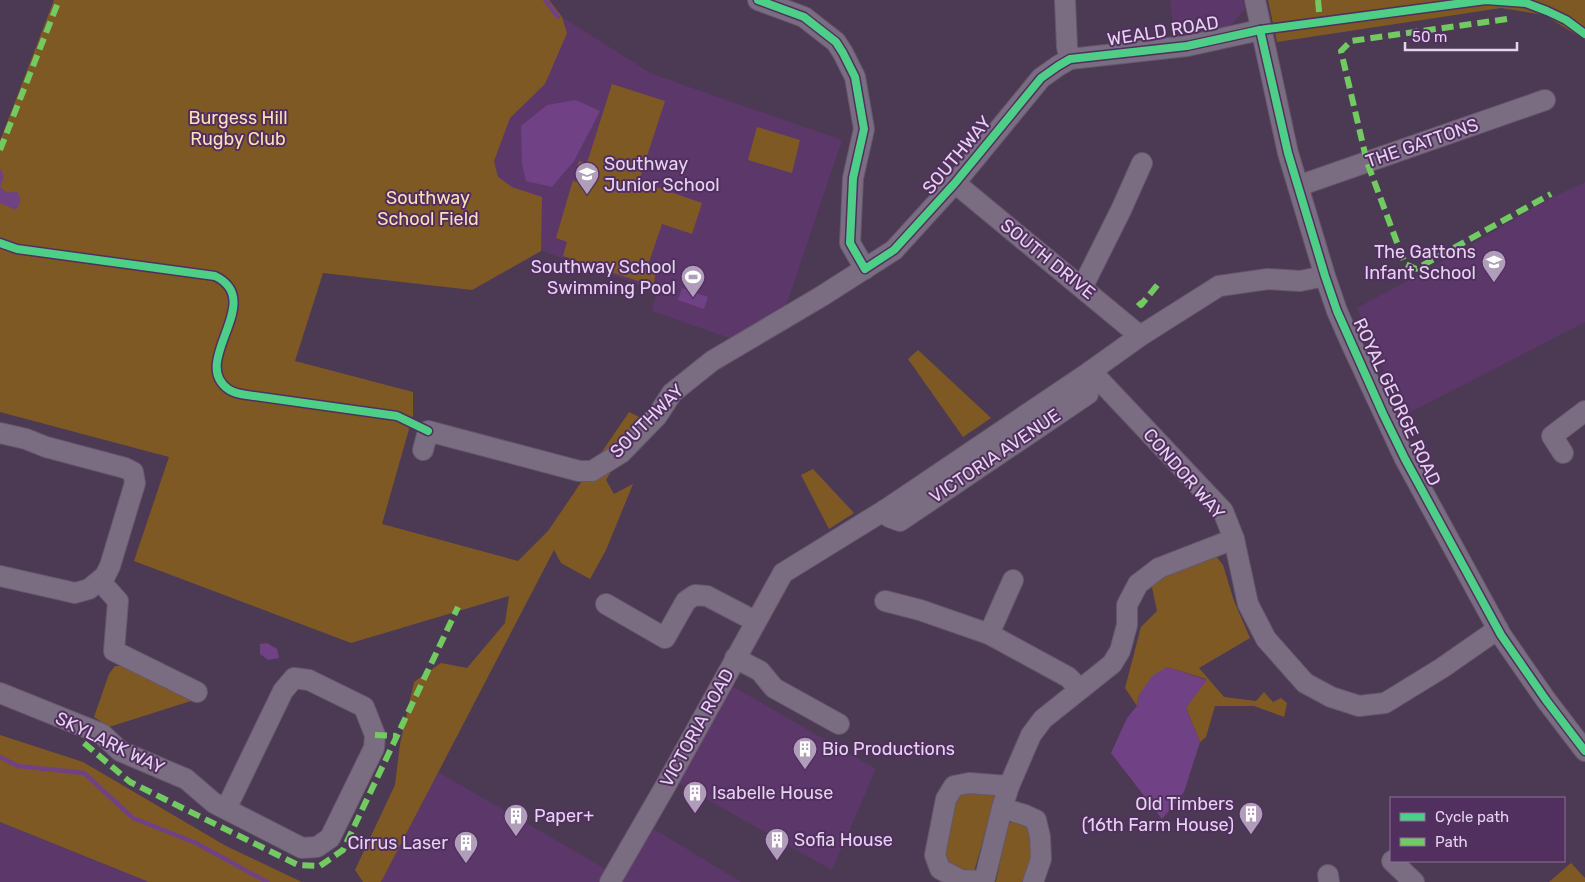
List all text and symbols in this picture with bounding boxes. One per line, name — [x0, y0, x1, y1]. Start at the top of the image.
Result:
street label: WEALD ROAD — [1106, 11, 1220, 51]
scale bar — [1405, 20, 1518, 52]
text: 50 m — [1412, 28, 1447, 46]
park label: Burgess Hill Rugby Club — [188, 107, 288, 150]
street label: SOUTHWAY — [918, 111, 996, 199]
street label: THE GATTONS — [1363, 113, 1481, 173]
place label: Southway Junior School — [604, 153, 720, 196]
school or university icon: Southway Junior School — [574, 161, 600, 195]
park label: Southway School Field — [377, 187, 479, 230]
street label: SOUTH DRIVE — [996, 214, 1100, 304]
place label: The Gattons Infant School — [1364, 241, 1476, 284]
school or university icon: The Gattons Infant School — [1481, 249, 1507, 283]
place label: Southway School Swimming Pool — [531, 256, 676, 299]
sports icon: Southway School Swimming Pool — [680, 264, 706, 298]
street label: ROYAL GEORGE ROAD — [1348, 315, 1446, 489]
street label: SOUTHWAY — [605, 379, 689, 463]
street label: VICTORIA AVENUE — [925, 404, 1065, 508]
street label: CONDOR WAY — [1138, 424, 1230, 524]
street label: VICTORIA ROAD — [655, 665, 739, 791]
street label: SKYLARK WAY — [52, 707, 169, 779]
building icon: Bio Productions — [792, 736, 818, 770]
place label: Bio Productions — [822, 738, 955, 760]
building icon: Isabelle House — [682, 780, 708, 814]
place label: Isabelle House — [712, 782, 833, 804]
place label: Old Timbers (16th Farm House) — [1082, 793, 1234, 836]
legend — [1390, 797, 1565, 862]
building icon: Old Timbers (16th Farm House) — [1238, 801, 1264, 835]
building icon: Paper+ — [503, 803, 529, 837]
place label: Paper+ — [534, 805, 594, 827]
text: Cycle path — [1435, 808, 1509, 826]
building icon: Sofia House — [764, 827, 790, 861]
place label: Sofia House — [794, 829, 893, 851]
building icon: Cirrus Laser — [453, 830, 479, 864]
place label: Cirrus Laser — [347, 832, 448, 854]
text: Path — [1435, 833, 1468, 851]

